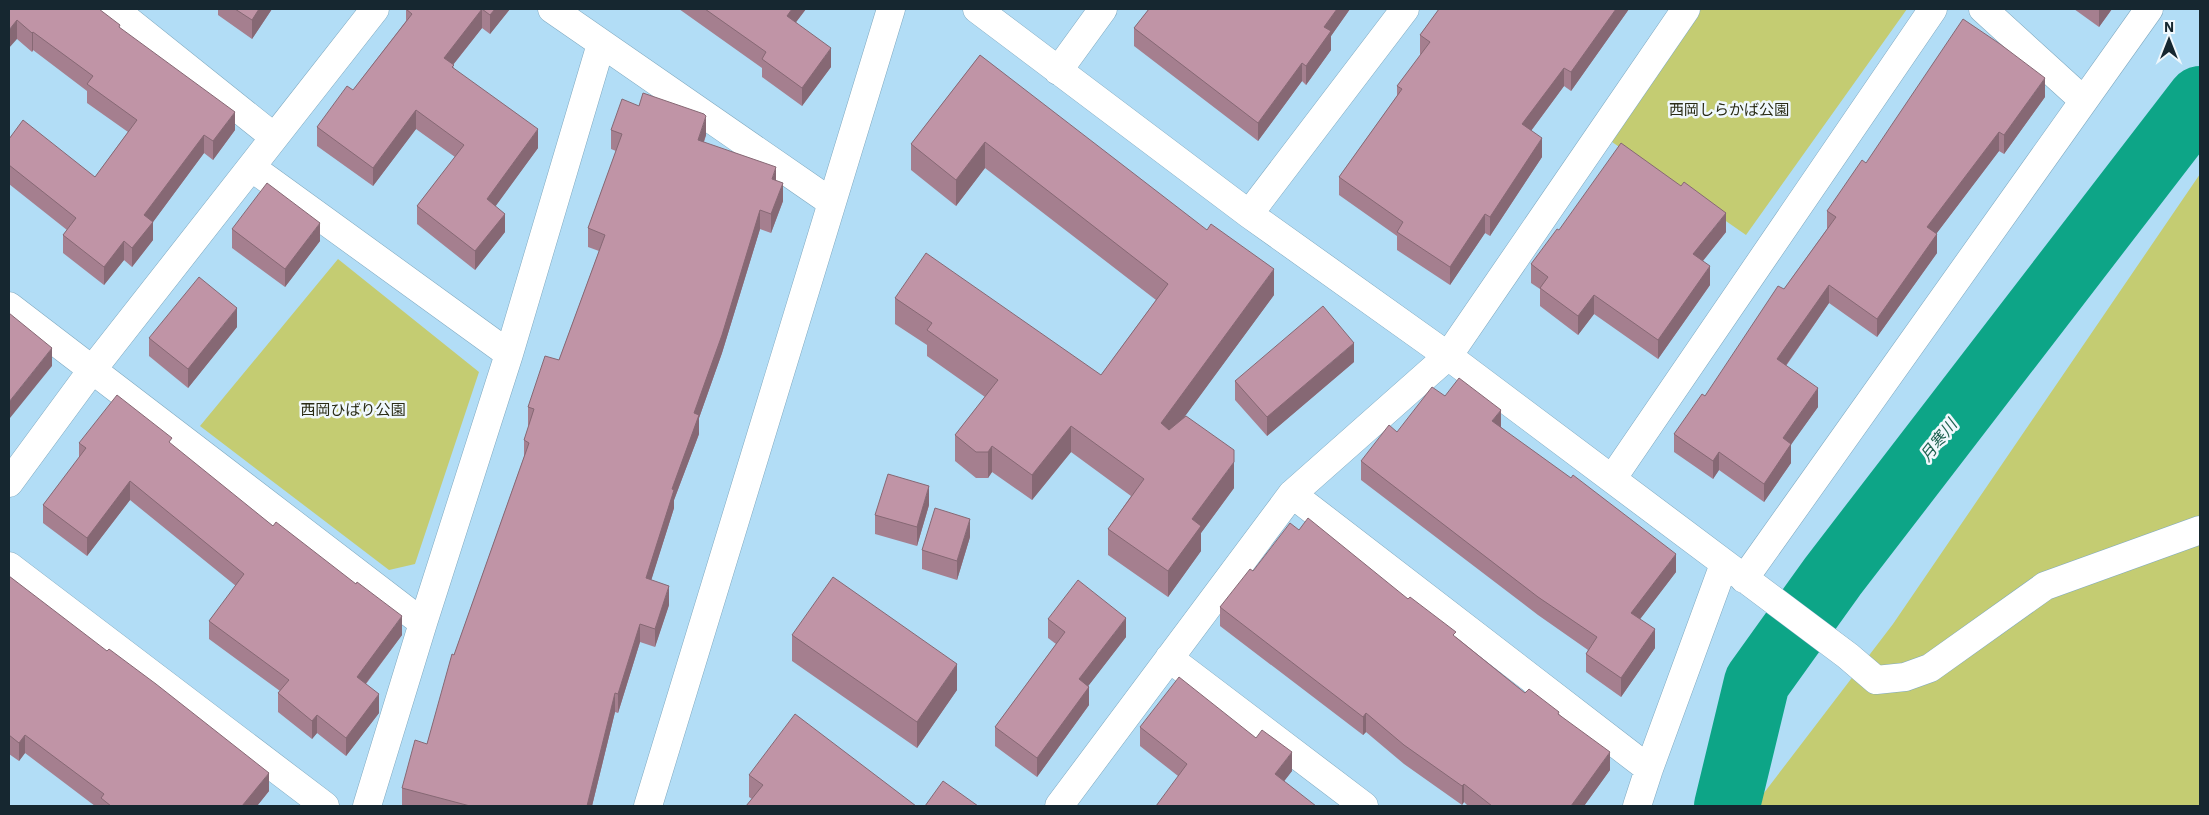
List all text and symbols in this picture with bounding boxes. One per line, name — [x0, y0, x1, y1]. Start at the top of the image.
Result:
north arrow — [2144, 15, 2194, 65]
text: N — [2164, 18, 2174, 36]
park label: 西岡しらかば公園 — [1669, 100, 1789, 119]
park label: 西岡ひばり公園 — [300, 400, 406, 419]
water label: 月寒川 — [1915, 413, 1962, 465]

